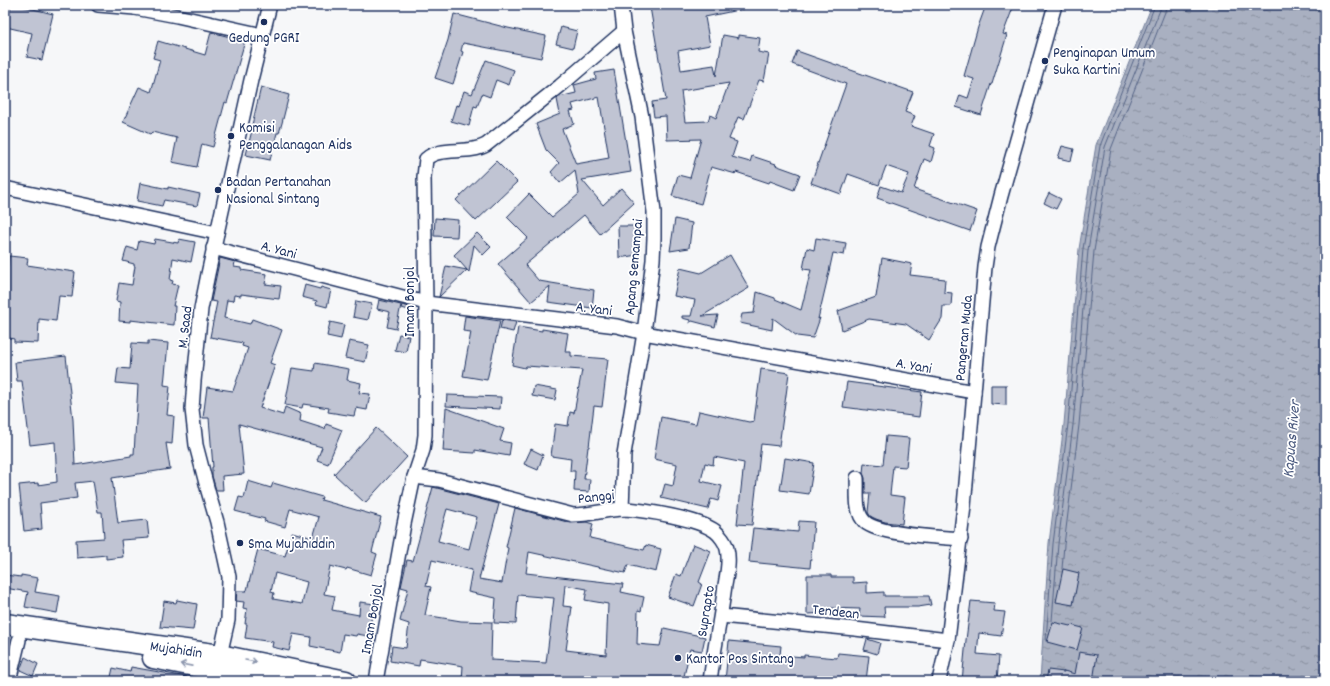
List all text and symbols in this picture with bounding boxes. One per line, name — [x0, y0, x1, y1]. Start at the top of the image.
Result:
marker: Gedung PGRI — [259, 17, 269, 27]
place label: Gedung PGRI — [229, 28, 300, 50]
place label: Penginapan Umum Suka Kartini — [1053, 43, 1155, 82]
marker: Penginapan Umum Suka Kartini — [1040, 56, 1050, 66]
place label: Komisi Penggalanagan Aids — [239, 118, 352, 157]
marker: Komisi Penggalanagan Aids — [226, 131, 236, 141]
place label: Badan Pertanahan Nasional Sintang — [226, 172, 331, 211]
marker: Badan Pertanahan Nasional Sintang — [213, 185, 223, 195]
street label: Apang Semampai — [620, 218, 650, 316]
street label: A. Yani — [258, 236, 299, 266]
street label: Imam Bonjol — [400, 266, 422, 337]
street label: Pangeran Muda — [950, 293, 980, 382]
street label: A. Yani — [574, 297, 613, 323]
street label: M. Saad — [172, 305, 199, 350]
street label: A. Yani — [894, 353, 934, 381]
water label: Kapuas River — [1278, 398, 1308, 479]
street label: Panggi — [577, 485, 616, 511]
place label: Sma Mujahiddin — [248, 534, 335, 556]
marker: Sma Mujahiddin — [235, 538, 245, 548]
street label: Imam Bonjol — [356, 582, 390, 656]
street label: Suprapto — [692, 584, 722, 639]
street label: Tendean — [811, 600, 860, 626]
street label: Mujahidin — [148, 636, 204, 665]
place label: Kantor Pos Sintang — [686, 649, 794, 671]
marker: Kantor Pos Sintang — [673, 653, 683, 663]
one-way arrow — [244, 657, 257, 665]
one-way arrow — [180, 660, 193, 668]

